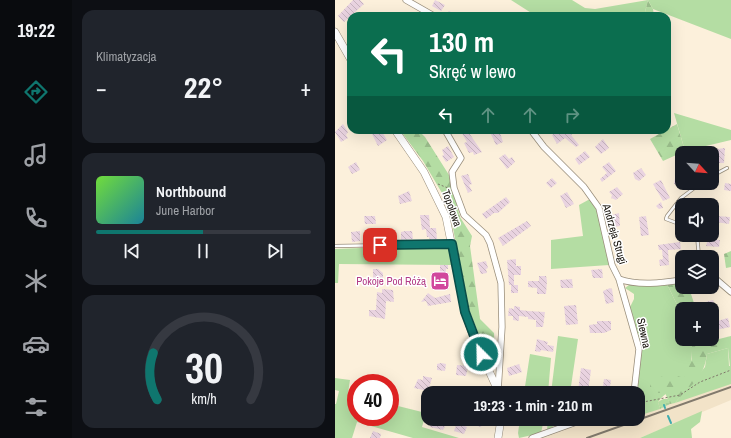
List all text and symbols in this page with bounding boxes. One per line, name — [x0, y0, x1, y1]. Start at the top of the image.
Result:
text: 19:22 — [17, 18, 55, 43]
text: 130 m — [429, 23, 494, 61]
icon: left — [363, 28, 415, 80]
text: Klimatyzacja — [96, 48, 156, 65]
text: Skręć w lewo — [429, 59, 516, 84]
text: 22° — [184, 67, 223, 107]
text: − — [96, 73, 107, 103]
text: + — [300, 73, 311, 103]
icon: directions — [22, 78, 50, 106]
icon: left — [435, 104, 457, 126]
icon: ahead — [477, 104, 499, 126]
icon: ahead — [519, 104, 541, 126]
icon: right — [561, 104, 583, 126]
icon: music — [22, 141, 50, 169]
north arrow — [675, 146, 719, 190]
map controls — [675, 146, 719, 346]
text: Northbound — [156, 181, 226, 202]
street label: Topolowa — [439, 188, 465, 228]
button: sound — [675, 198, 719, 242]
street label: Andrzeja Strugi — [599, 201, 630, 266]
text: June Harbor — [156, 202, 215, 219]
icon: phone — [22, 204, 50, 232]
pin — [363, 228, 397, 262]
icon: arrive — [369, 234, 391, 256]
icon: previous — [121, 240, 143, 262]
icon: pause — [192, 240, 214, 262]
icon: next — [264, 240, 286, 262]
button: layers — [675, 250, 719, 294]
icon: climate — [22, 267, 50, 295]
hotel icon: Pokoje Pod Różą — [429, 270, 451, 292]
place label: Pokoje Pod Różą — [356, 274, 427, 288]
button: + — [675, 302, 719, 346]
street label: Siewna — [634, 317, 654, 349]
icon: car — [22, 330, 50, 358]
position arrow — [460, 333, 502, 375]
text: 30 — [185, 339, 222, 395]
speed limit sign: 40 — [347, 374, 399, 426]
text: km/h — [191, 388, 216, 407]
icon: filters — [22, 393, 50, 421]
text: 19:23 · 1 min · 210 m — [474, 395, 592, 416]

